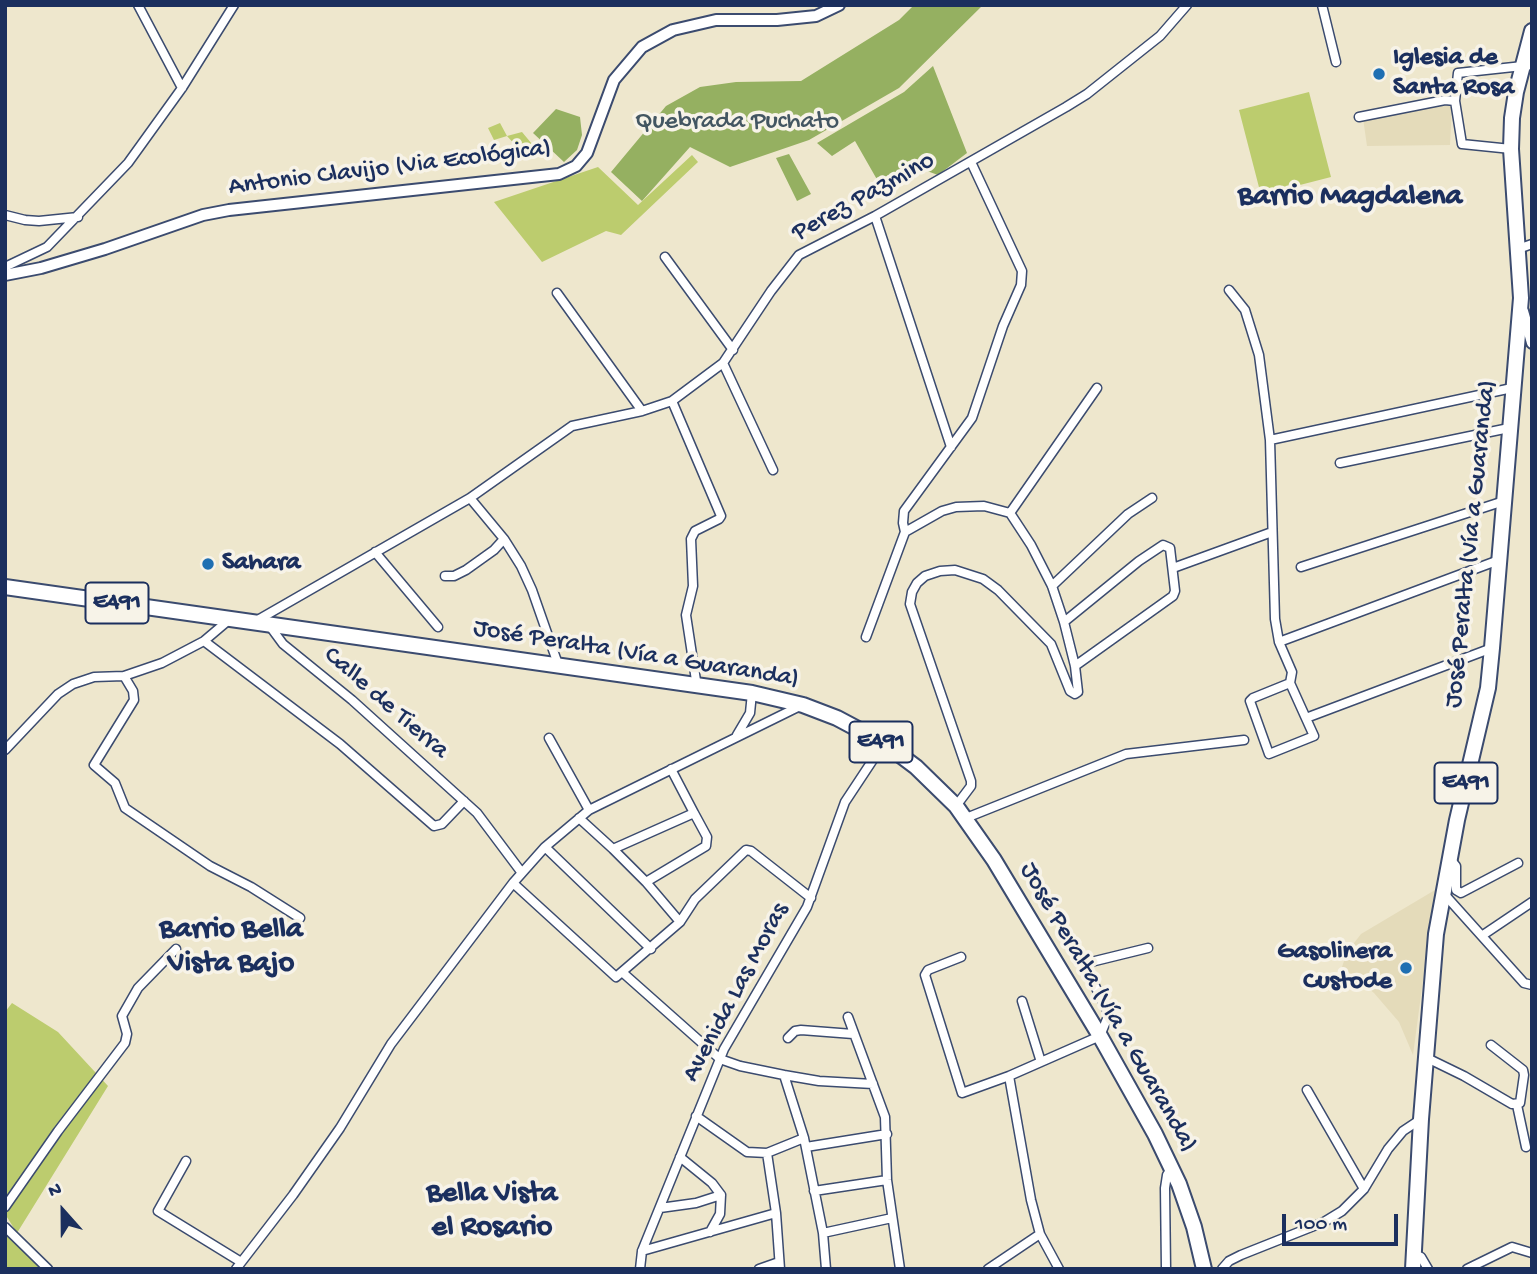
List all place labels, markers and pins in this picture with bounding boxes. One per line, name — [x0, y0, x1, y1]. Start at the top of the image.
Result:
place label: Iglesia de Santa Rosa — [1393, 43, 1514, 104]
marker: Iglesia de Santa Rosa — [1371, 66, 1387, 82]
place label: Sahara — [222, 548, 301, 580]
marker: Sahara — [200, 556, 216, 572]
place label: Gasolinera Custode — [1277, 937, 1392, 998]
marker: Gasolinera Custode — [1398, 960, 1414, 976]

